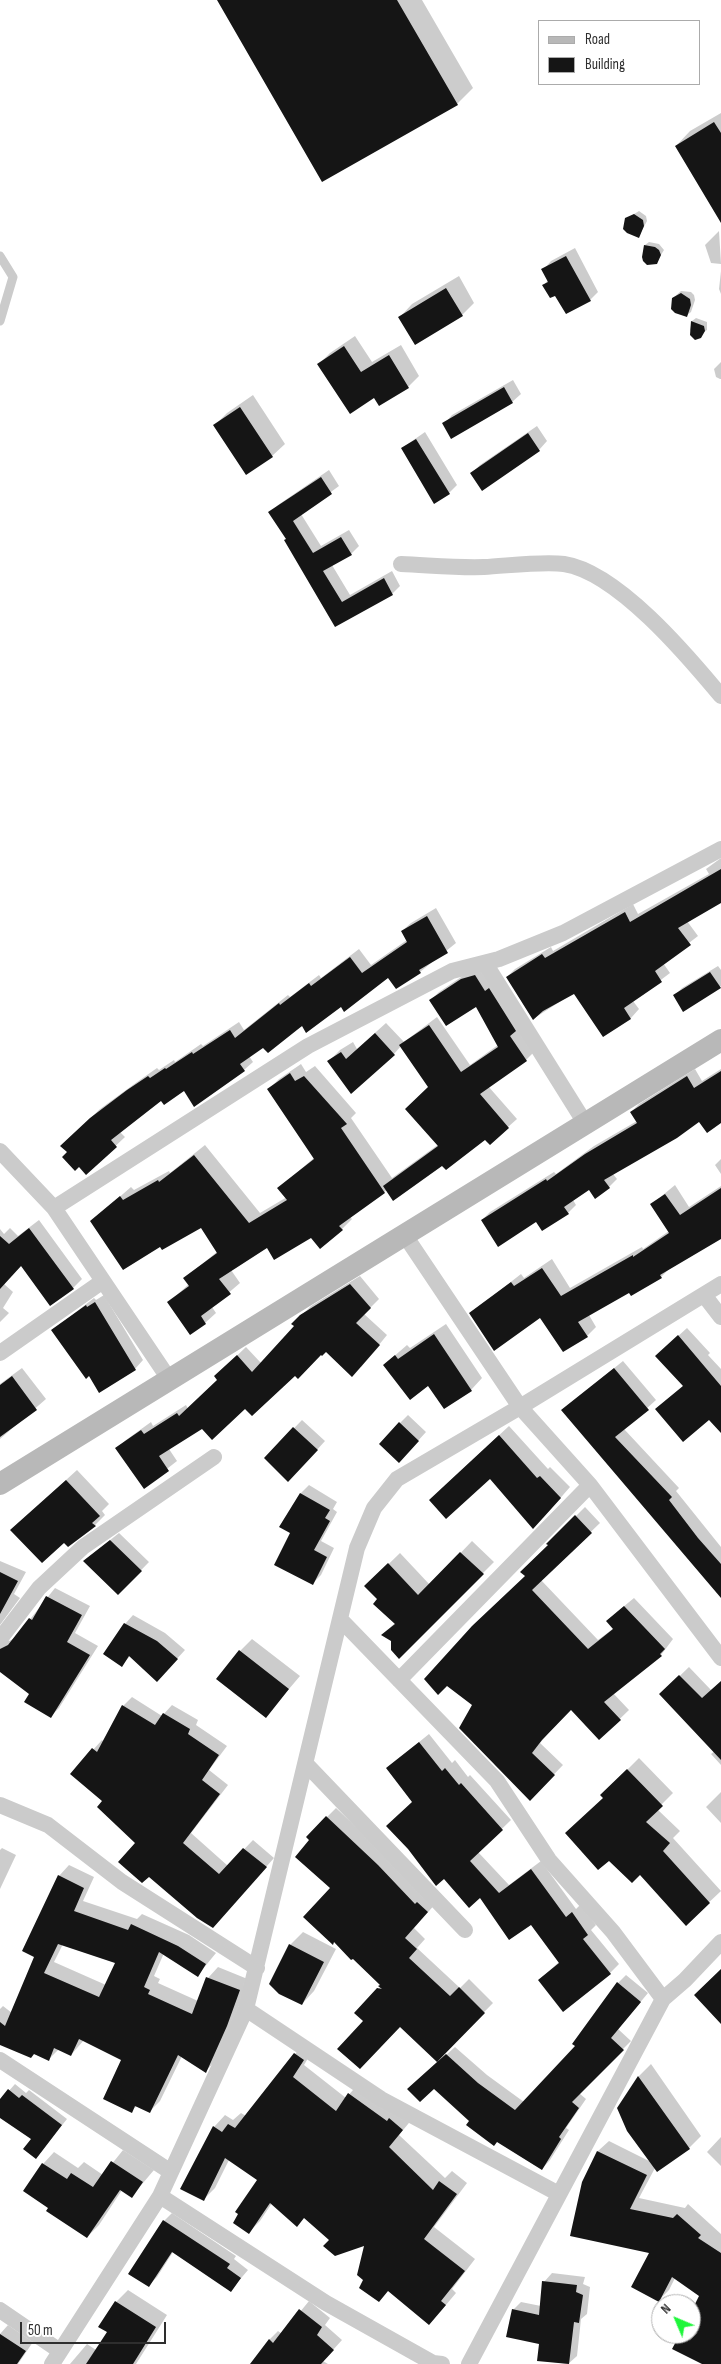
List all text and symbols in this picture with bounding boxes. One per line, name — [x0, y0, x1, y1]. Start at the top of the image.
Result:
legend — [538, 20, 701, 85]
text: Road — [585, 30, 610, 49]
text: Building — [585, 55, 625, 74]
north arrow — [651, 2294, 701, 2344]
text: N — [657, 2300, 674, 2317]
scale bar — [22, 2312, 169, 2344]
text: 50 m — [28, 2321, 53, 2340]

